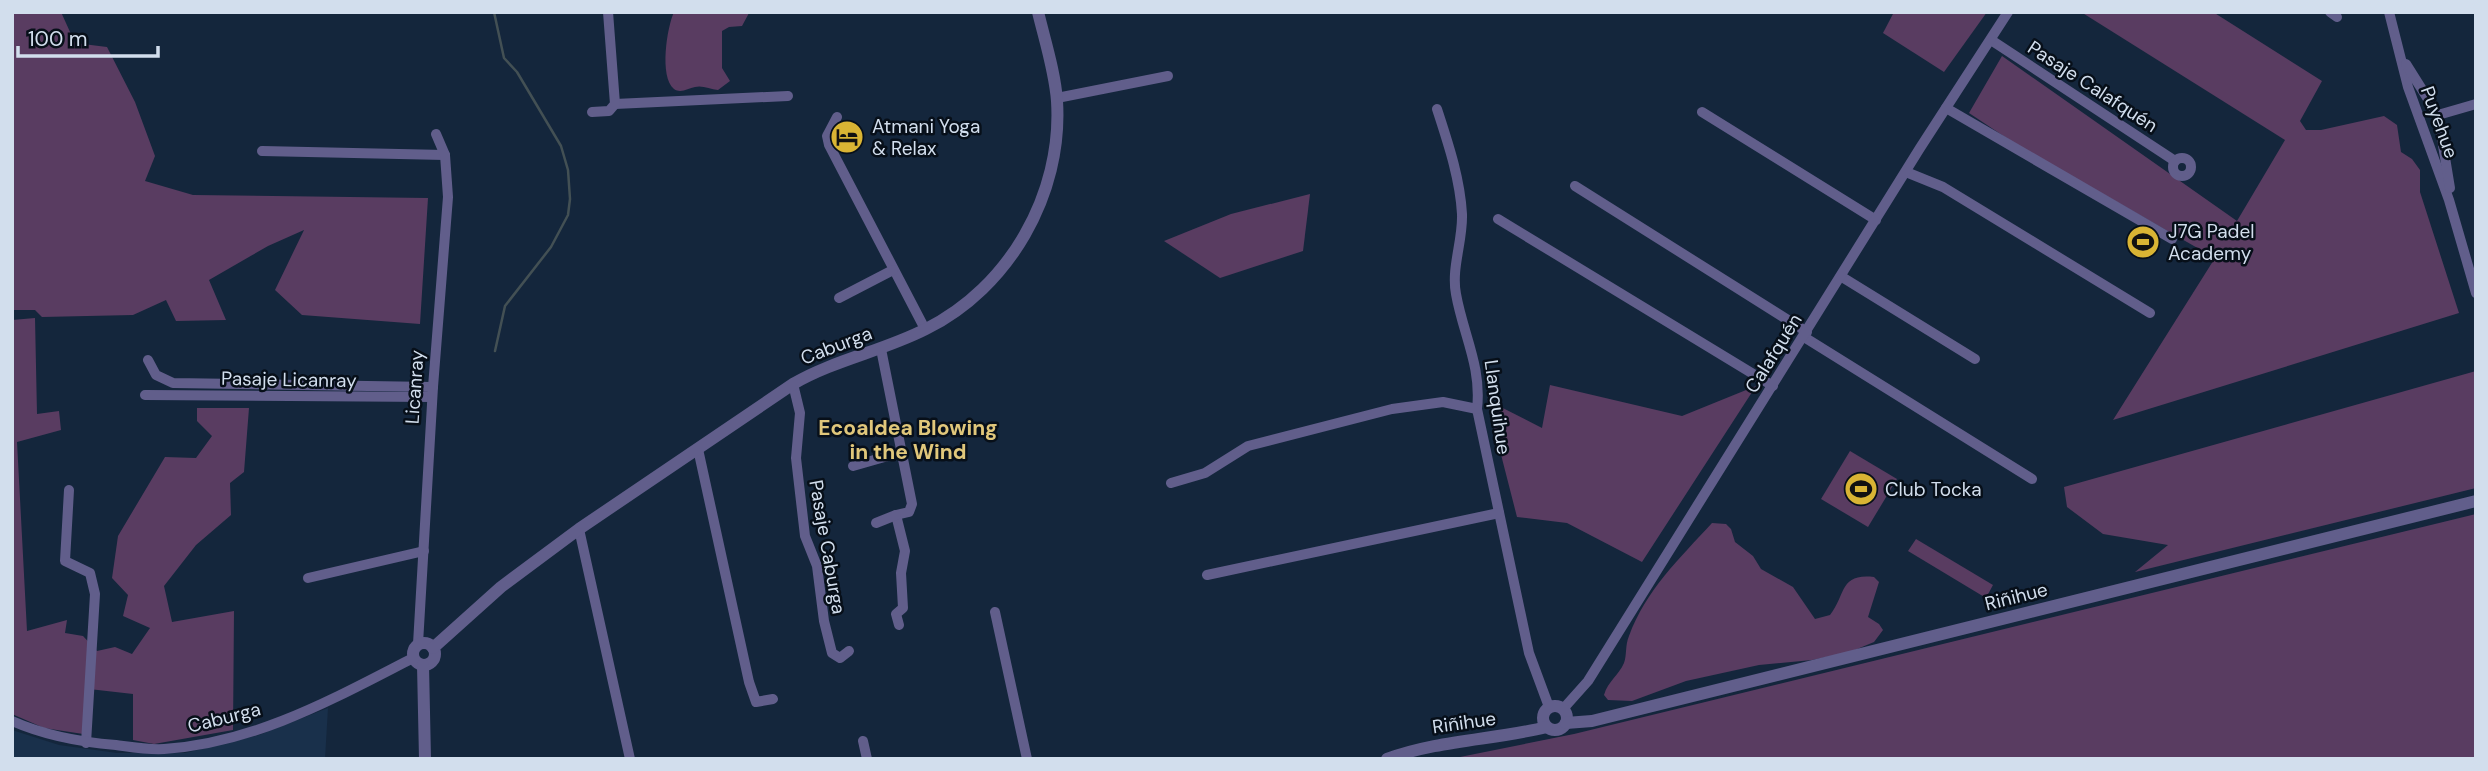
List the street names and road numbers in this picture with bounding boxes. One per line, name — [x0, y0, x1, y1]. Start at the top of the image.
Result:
street label: Pasaje Calafquén — [2023, 35, 2163, 138]
street label: Puyehue — [2415, 83, 2464, 162]
street label: Calafquén — [1739, 309, 1808, 398]
street label: Caburga — [797, 320, 875, 370]
street label: Licanray — [399, 349, 430, 425]
street label: Llanquihue — [1478, 358, 1517, 456]
street label: Pasaje Licanray — [221, 366, 357, 393]
street label: Pasaje Caburga — [803, 478, 852, 616]
street label: Riñihue — [1982, 577, 2050, 616]
street label: Caburga — [185, 696, 263, 739]
street label: Riñihue — [1431, 706, 1497, 739]

